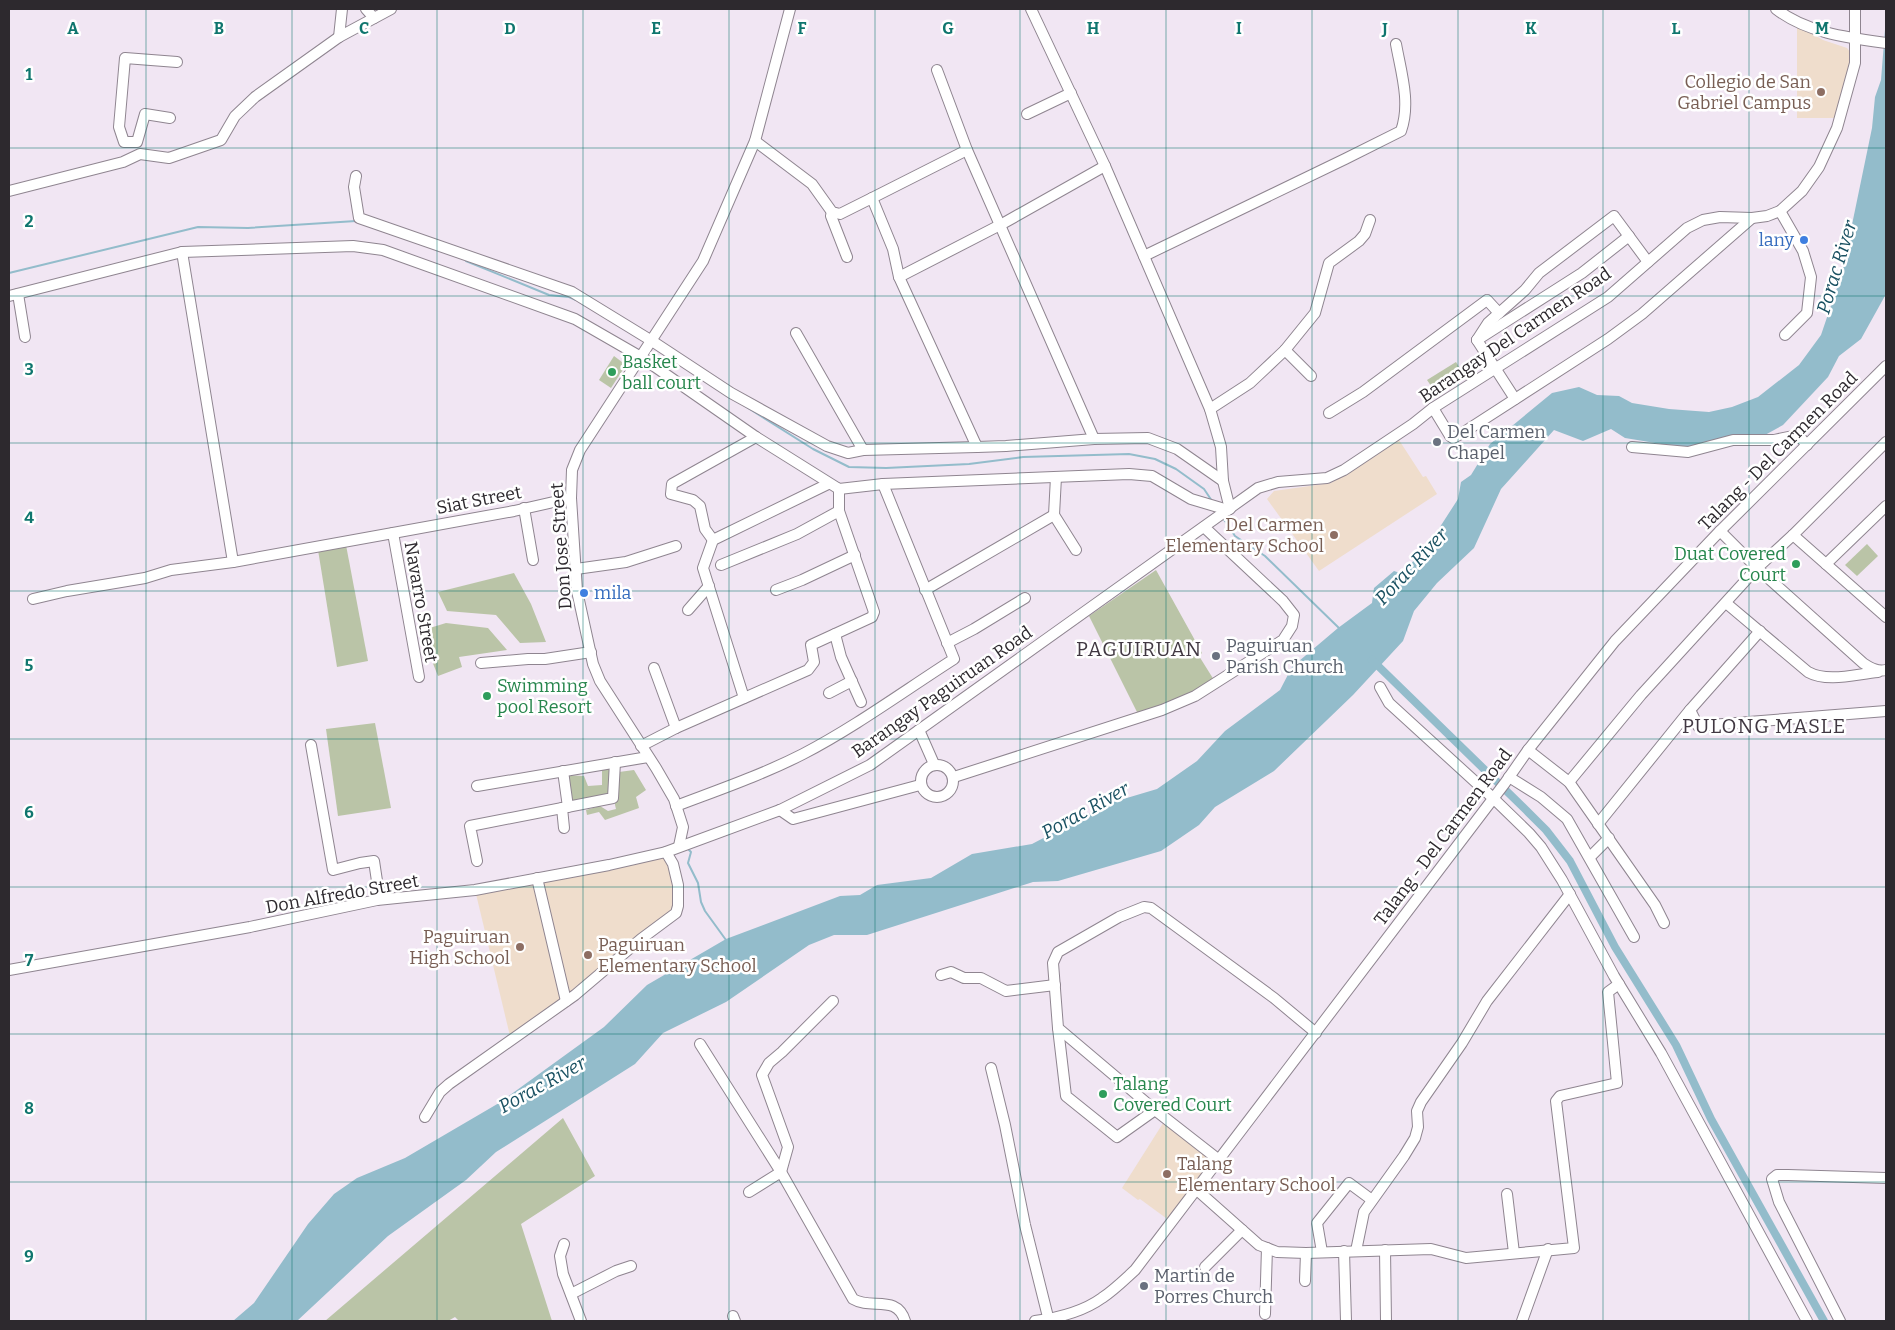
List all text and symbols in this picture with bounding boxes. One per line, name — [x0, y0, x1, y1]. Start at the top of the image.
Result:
text: A — [67, 19, 79, 38]
text: B — [214, 19, 224, 38]
text: C — [359, 19, 369, 38]
text: D — [504, 19, 516, 38]
text: E — [651, 19, 661, 38]
text: F — [798, 19, 807, 38]
text: G — [942, 19, 954, 38]
text: H — [1087, 19, 1100, 38]
text: I — [1236, 19, 1242, 38]
text: J — [1381, 19, 1388, 38]
text: K — [1525, 19, 1537, 38]
text: L — [1672, 19, 1681, 38]
text: M — [1815, 19, 1829, 38]
text: 1 — [26, 65, 33, 84]
place label: Collegio de San Gabriel Campus — [1677, 71, 1812, 114]
marker: Collegio de San Gabriel Campus — [1815, 86, 1827, 98]
text: 2 — [24, 212, 34, 231]
water label: Porac River — [1811, 217, 1862, 316]
place label: lany — [1759, 229, 1794, 251]
marker: lany — [1798, 234, 1810, 246]
street label: Barangay Del Carmen Road — [1415, 262, 1615, 407]
place label: Basket ball court — [622, 351, 702, 394]
text: 3 — [24, 360, 34, 379]
marker: Basket ball court — [606, 366, 618, 378]
street label: Talang - Del Carmen Road — [1694, 367, 1862, 535]
place label: Del Carmen Chapel — [1447, 421, 1546, 464]
marker: Del Carmen Chapel — [1431, 436, 1443, 448]
street label: Siat Street — [435, 481, 524, 519]
street label: Don Jose Street — [546, 481, 576, 610]
text: 4 — [24, 508, 34, 527]
place label: Del Carmen Elementary School — [1165, 514, 1325, 557]
water label: Porac River — [1370, 522, 1453, 609]
marker: Del Carmen Elementary School — [1328, 529, 1340, 541]
street label: Navarro Street — [400, 540, 443, 665]
place label: Duat Covered Court — [1674, 543, 1786, 586]
marker: Duat Covered Court — [1790, 558, 1802, 570]
place label: mila — [594, 582, 631, 604]
marker: mila — [578, 587, 590, 599]
street label: Barangay Paguiruan Road — [848, 621, 1037, 763]
place label: Paguiruan Parish Church — [1226, 635, 1344, 678]
district label: PAGUIRUAN — [1076, 637, 1202, 661]
marker: Paguiruan Parish Church — [1210, 650, 1222, 662]
text: 5 — [25, 656, 34, 675]
place label: Swimming pool Resort — [497, 675, 592, 718]
marker: Swimming pool Resort — [481, 690, 493, 702]
district label: PULONG MASLE — [1682, 714, 1846, 738]
street label: Talang - Del Carmen Road — [1369, 744, 1517, 930]
water label: Porac River — [1038, 776, 1134, 844]
text: 6 — [24, 803, 34, 822]
street label: Don Alfredo Street — [264, 870, 421, 918]
place label: Paguiruan High School — [409, 926, 511, 969]
place label: Paguiruan Elementary School — [598, 934, 757, 977]
marker: Paguiruan High School — [514, 941, 526, 953]
marker: Paguiruan Elementary School — [582, 949, 594, 961]
text: 7 — [25, 951, 34, 970]
water label: Porac River — [495, 1050, 591, 1118]
place label: Talang Covered Court — [1113, 1073, 1232, 1116]
marker: Talang Covered Court — [1097, 1088, 1109, 1100]
text: 8 — [24, 1099, 34, 1118]
place label: Talang Elementary School — [1177, 1153, 1336, 1196]
marker: Talang Elementary School — [1161, 1168, 1173, 1180]
text: 9 — [24, 1247, 34, 1266]
place label: Martin de Porres Church — [1154, 1265, 1273, 1308]
marker: Martin de Porres Church — [1138, 1280, 1150, 1292]

